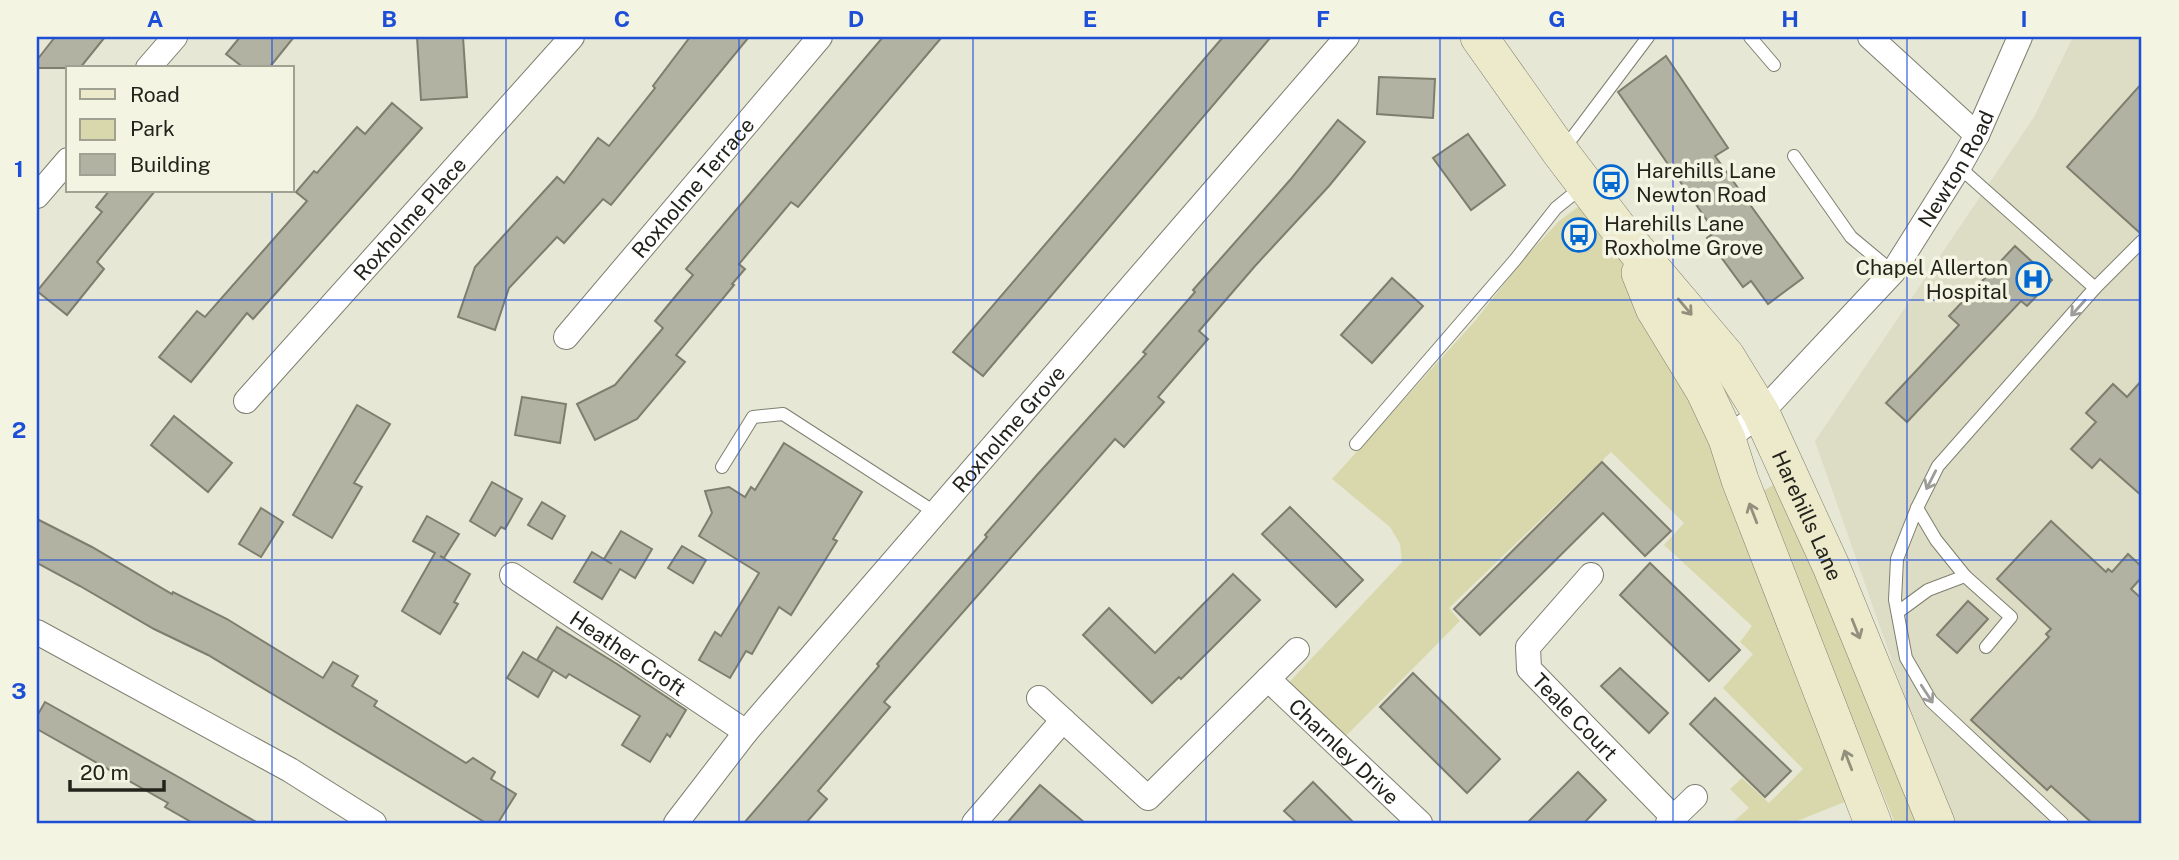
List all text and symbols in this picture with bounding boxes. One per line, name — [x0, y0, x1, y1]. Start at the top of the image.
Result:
text: A — [147, 5, 164, 32]
text: B — [381, 5, 397, 32]
text: C — [614, 5, 630, 32]
text: D — [848, 5, 864, 32]
text: E — [1083, 5, 1097, 32]
text: F — [1316, 5, 1330, 32]
text: G — [1548, 5, 1566, 32]
text: H — [1781, 5, 1799, 32]
text: I — [2020, 5, 2028, 32]
legend — [66, 66, 294, 192]
text: Road — [130, 82, 180, 107]
street label: Newton Road — [1912, 106, 1999, 231]
street label: Roxholme Terrace — [626, 112, 759, 263]
text: Park — [130, 116, 175, 141]
text: Building — [130, 152, 211, 177]
street label: Roxholme Place — [348, 152, 471, 285]
text: 1 — [14, 155, 24, 182]
place label: Harehills Lane Newton Road — [1636, 158, 1776, 207]
bus stop icon: Harehills Lane Newton Road — [1592, 163, 1630, 201]
place label: Harehills Lane Roxholme Grove — [1604, 211, 1764, 260]
bus stop icon: Harehills Lane Roxholme Grove — [1560, 216, 1598, 254]
place label: Chapel Allerton Hospital — [1856, 255, 2008, 304]
hospital icon: Chapel Allerton Hospital — [2014, 260, 2052, 298]
one-way arrow — [1677, 298, 1693, 316]
one-way arrow — [2070, 299, 2086, 317]
street label: Roxholme Grove — [947, 360, 1070, 497]
text: 2 — [12, 416, 26, 443]
street label: Harehills Lane — [1767, 446, 1848, 584]
one-way arrow — [1923, 469, 1937, 490]
one-way arrow — [1745, 502, 1758, 524]
street label: Heather Croft — [566, 605, 691, 701]
one-way arrow — [1851, 618, 1864, 640]
street label: Teale Court — [1527, 668, 1623, 765]
text: 3 — [11, 677, 27, 704]
one-way arrow — [1921, 683, 1935, 703]
street label: Charnley Drive — [1284, 693, 1405, 809]
scale bar — [70, 748, 164, 792]
one-way arrow — [1841, 749, 1854, 771]
text: 20 m — [80, 760, 129, 785]

